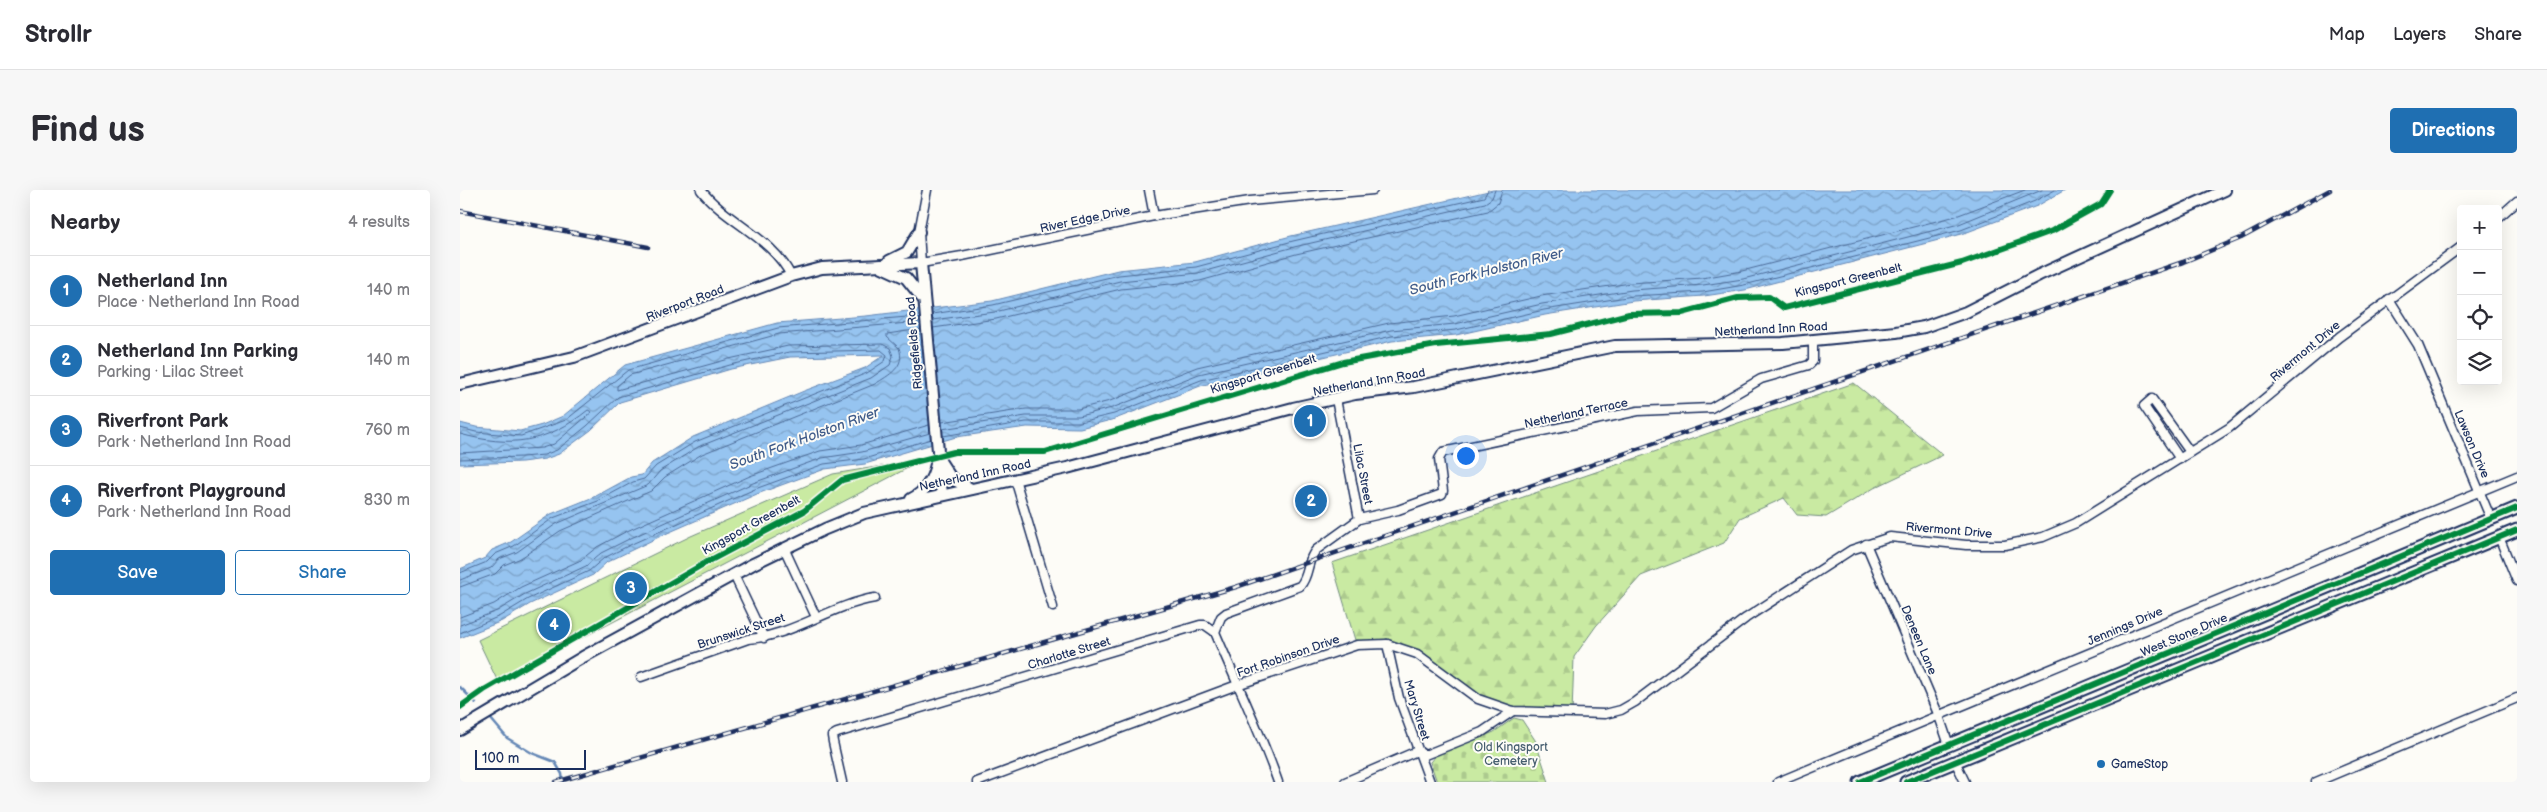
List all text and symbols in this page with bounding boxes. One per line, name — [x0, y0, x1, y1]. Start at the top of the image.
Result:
text: Strollr — [25, 20, 92, 49]
text: Map — [2329, 24, 2365, 45]
text: Layers — [2393, 24, 2446, 45]
text: Share — [2474, 24, 2522, 45]
button: Directions — [2390, 108, 2517, 153]
text: Find us — [30, 109, 145, 152]
street label: River Edge Drive — [1039, 203, 1131, 236]
map controls — [2457, 205, 2502, 385]
button: + — [2457, 205, 2502, 250]
text: Nearby — [50, 210, 120, 235]
text: 4 results — [348, 213, 410, 232]
water label: South Fork Holston River — [1408, 244, 1566, 299]
button: − — [2457, 250, 2502, 295]
street label: Kingsport Greenbelt — [1793, 260, 1903, 301]
text: Netherland Inn — [97, 270, 228, 293]
text: 1 — [63, 281, 69, 300]
text: 140 m — [367, 281, 410, 300]
street label: Riverport Road — [644, 282, 726, 325]
text: Place · Netherland Inn Road — [97, 293, 300, 312]
button: locate — [2457, 295, 2502, 340]
street label: Ridgefields Road — [903, 296, 926, 390]
street label: Rivermont Drive — [2267, 318, 2343, 385]
street label: Netherland Inn Road — [1714, 319, 1828, 340]
text: Netherland Inn Parking — [97, 340, 298, 363]
button: layers — [2457, 340, 2502, 385]
text: 2 — [61, 351, 71, 370]
text: 140 m — [367, 351, 410, 370]
street label: Kingsport Greenbelt — [1208, 351, 1318, 398]
text: Parking · Lilac Street — [97, 363, 243, 382]
street label: Netherland Inn Road — [1312, 365, 1426, 400]
street label: Netherland Terrace — [1523, 395, 1629, 432]
pin: 1 — [1294, 402, 1326, 440]
water label: South Fork Holston River — [727, 403, 882, 473]
street label: Lawson Drive — [2450, 408, 2493, 480]
text: Riverfront Park — [97, 410, 228, 433]
text: 3 — [61, 421, 71, 440]
text: 760 m — [365, 421, 410, 440]
text: Park · Netherland Inn Road — [97, 433, 291, 452]
street label: Lilac Street — [1349, 443, 1376, 506]
your location — [1453, 443, 1479, 469]
street label: Netherland Inn Road — [918, 456, 1032, 495]
text: Riverfront Playground — [97, 480, 286, 503]
pin: 2 — [1295, 482, 1327, 520]
text: 4 — [61, 491, 71, 510]
text: 830 m — [364, 491, 410, 510]
street label: Kingsport Greenbelt — [700, 492, 803, 559]
text: Park · Netherland Inn Road — [97, 503, 291, 522]
street label: Rivermont Drive — [1905, 519, 1993, 542]
button: Save — [50, 550, 225, 595]
button: Share — [235, 550, 410, 595]
pin: 3 — [615, 569, 647, 607]
street label: Deneen Lane — [1897, 603, 1940, 677]
street label: Jennings Drive — [2085, 604, 2165, 649]
pin: 4 — [538, 606, 570, 644]
street label: Brunswick Street — [696, 610, 787, 653]
street label: West Stone Drive — [2139, 610, 2230, 660]
street label: Fort Robinson Drive — [1235, 632, 1342, 681]
street label: Charlotte Street — [1026, 634, 1113, 673]
street label: Mary Street — [1400, 678, 1433, 743]
park label: Old Kingsport Cemetery — [1474, 740, 1548, 769]
scale bar — [475, 747, 586, 770]
text: 100 m — [482, 750, 519, 767]
place label: GameStop — [2111, 757, 2168, 772]
marker: GameStop — [2095, 758, 2107, 770]

